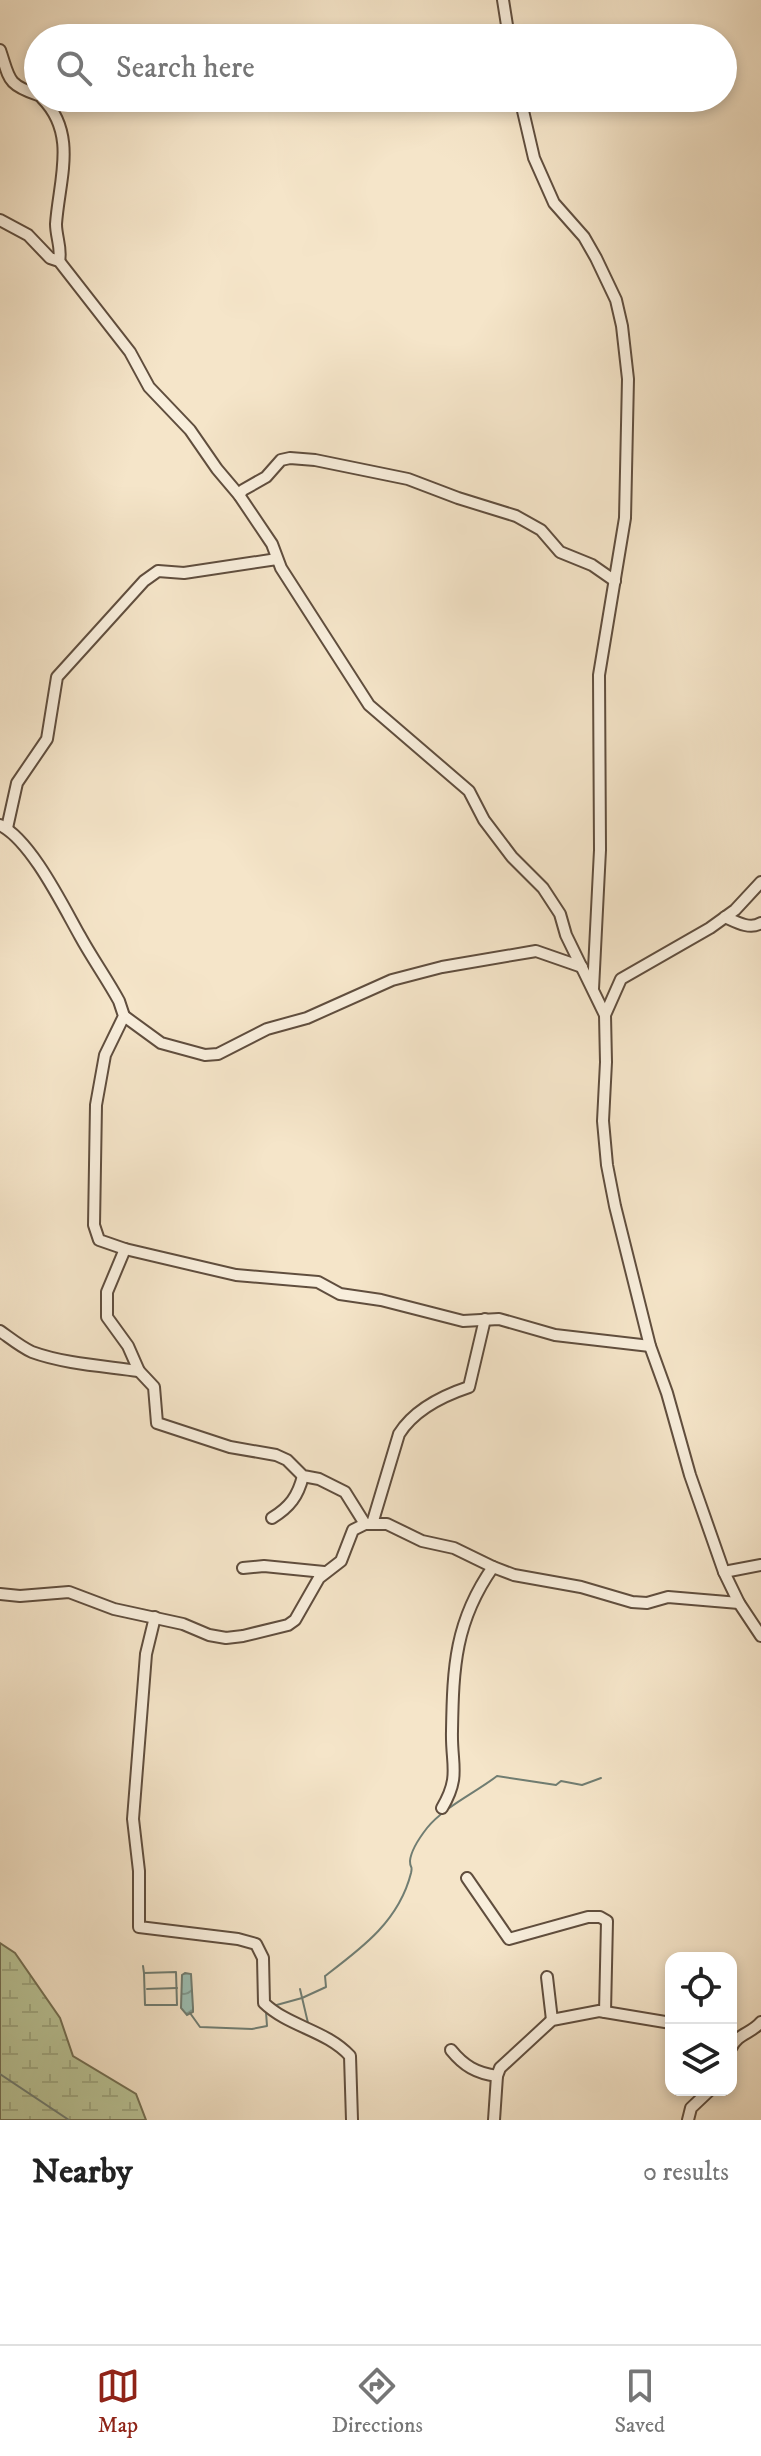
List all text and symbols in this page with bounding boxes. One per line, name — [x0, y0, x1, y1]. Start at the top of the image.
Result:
search box — [24, 24, 737, 112]
icon: search — [52, 46, 96, 90]
text: Search here — [116, 50, 255, 87]
map controls — [665, 1952, 737, 2096]
button: locate — [665, 1952, 737, 2024]
button: layers — [665, 2024, 737, 2096]
text: Nearby — [32, 2151, 133, 2193]
text: 0 results — [643, 2156, 729, 2189]
tab: Map — [96, 2364, 140, 2439]
tab: Directions — [332, 2364, 423, 2439]
tab: Saved — [615, 2364, 665, 2439]

